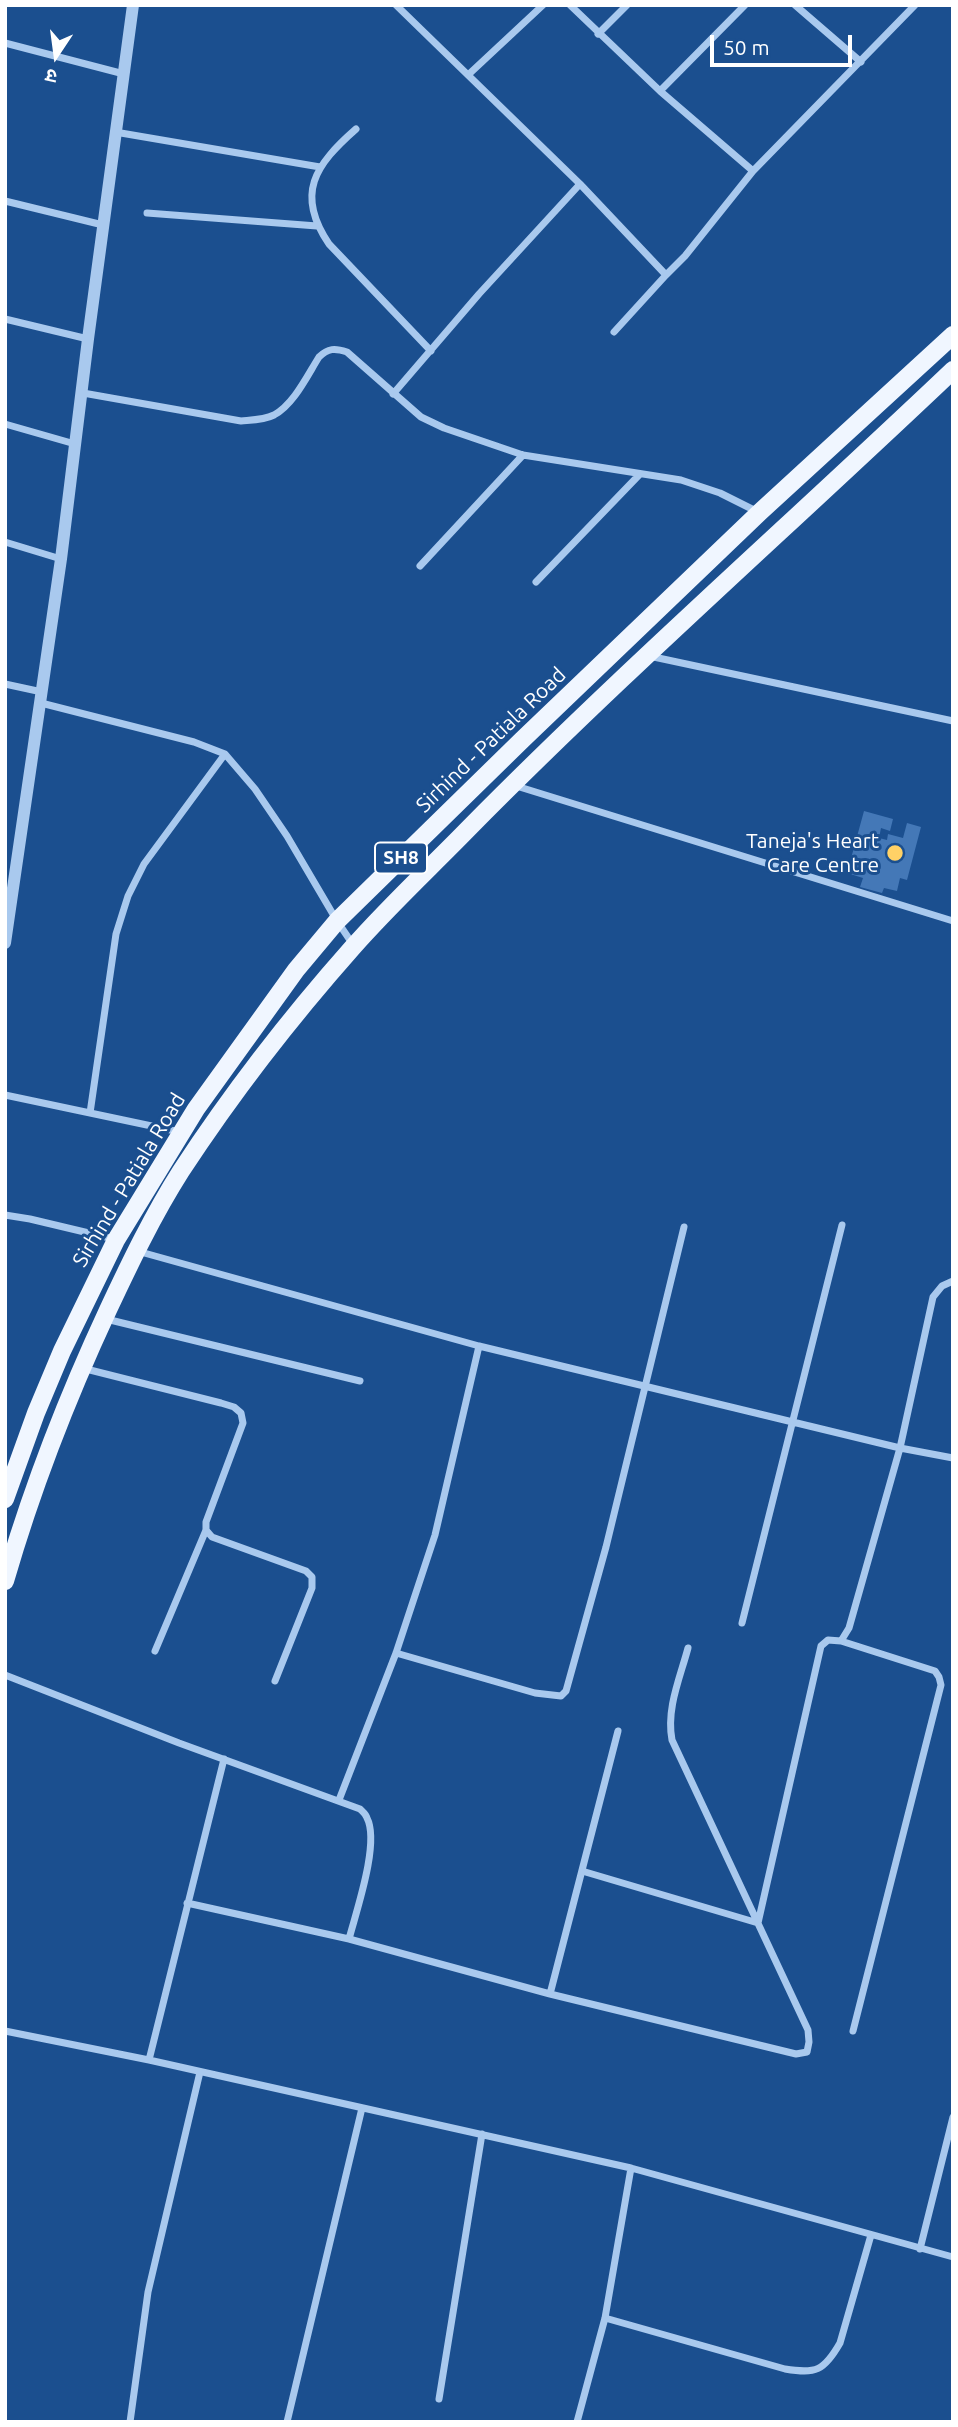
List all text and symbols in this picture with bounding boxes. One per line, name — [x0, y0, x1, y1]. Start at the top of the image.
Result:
north arrow — [21, 21, 91, 91]
scale bar — [713, 21, 855, 65]
text: 50 m — [723, 35, 770, 59]
text: उ — [43, 64, 59, 88]
street label: Sirhind - Patiala Road — [411, 662, 571, 818]
place label: Taneja's Heart Care Centre — [746, 828, 879, 878]
road number: SH8 — [375, 842, 427, 874]
marker: Taneja's Heart Care Centre — [885, 843, 905, 863]
street label: Sirhind - Patiala Road — [67, 1089, 191, 1271]

